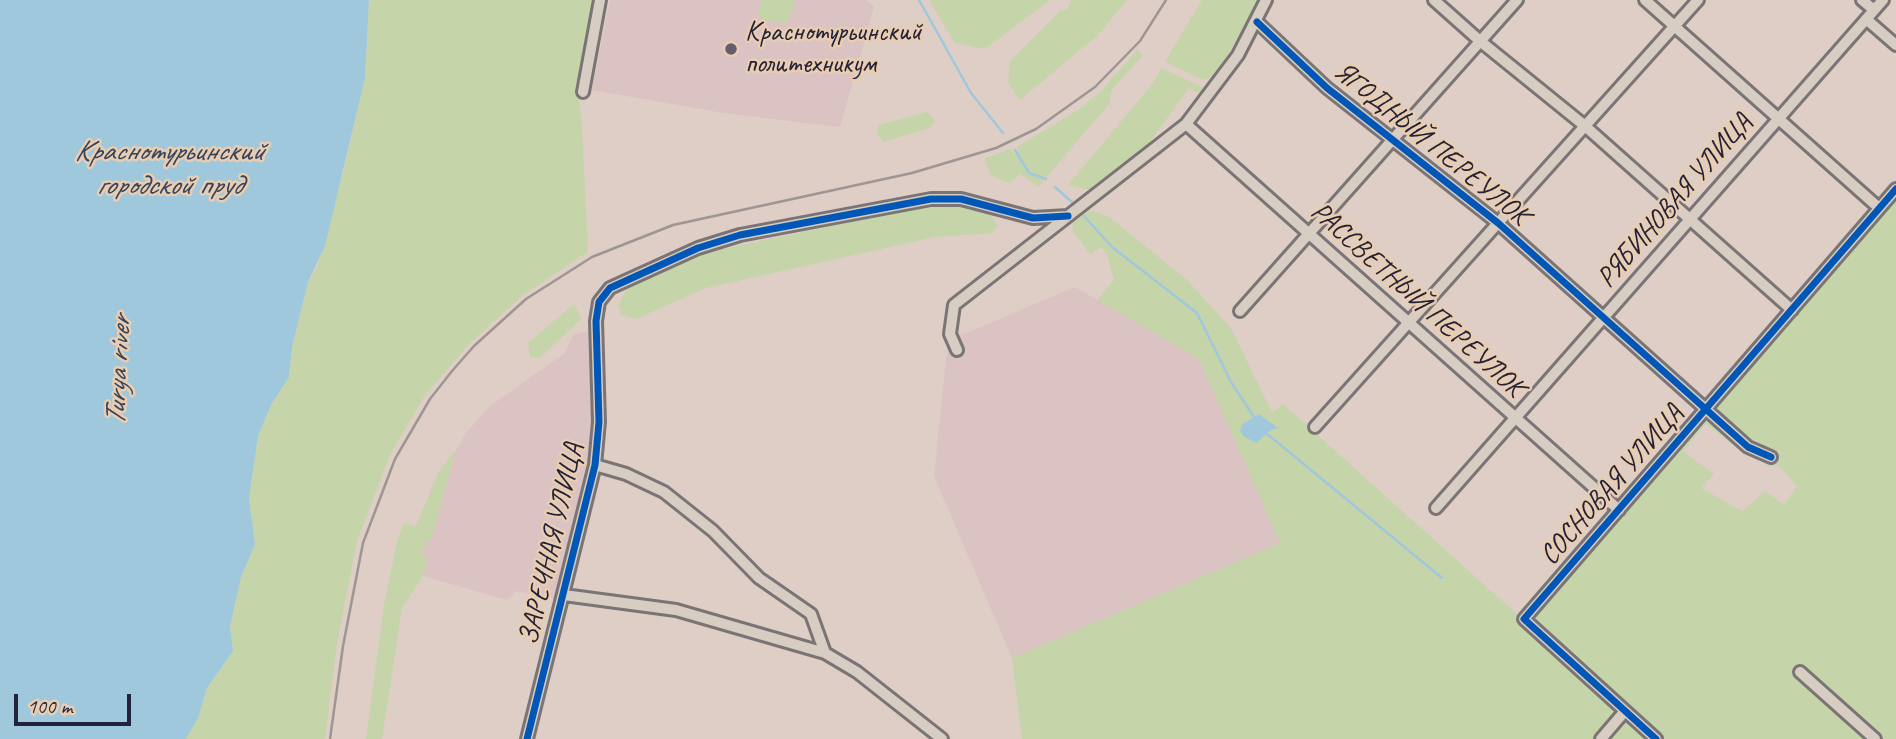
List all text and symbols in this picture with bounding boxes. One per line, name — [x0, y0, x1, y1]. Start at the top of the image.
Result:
place label: Краснотурьинский политехникум — [745, 16, 922, 82]
marker: Краснотурьинский политехникум — [723, 41, 739, 57]
street label: ЯГОДНЫЙ ПЕРЕУЛОК — [1327, 55, 1535, 233]
street label: РЯБИНОВАЯ УЛИЦА — [1590, 107, 1760, 295]
water label: Краснотурьинский городской пруд — [74, 134, 264, 204]
street label: РАССВЕТНЫЙ ПЕРЕУЛОК — [1303, 195, 1531, 405]
water label: Turya river — [98, 315, 140, 427]
street label: СОСНОВАЯ УЛИЦА — [1533, 398, 1691, 572]
street label: ЗАРЕЧНАЯ УЛИЦА — [512, 440, 592, 648]
scale bar — [18, 680, 135, 724]
text: 100 m — [27, 693, 72, 719]

